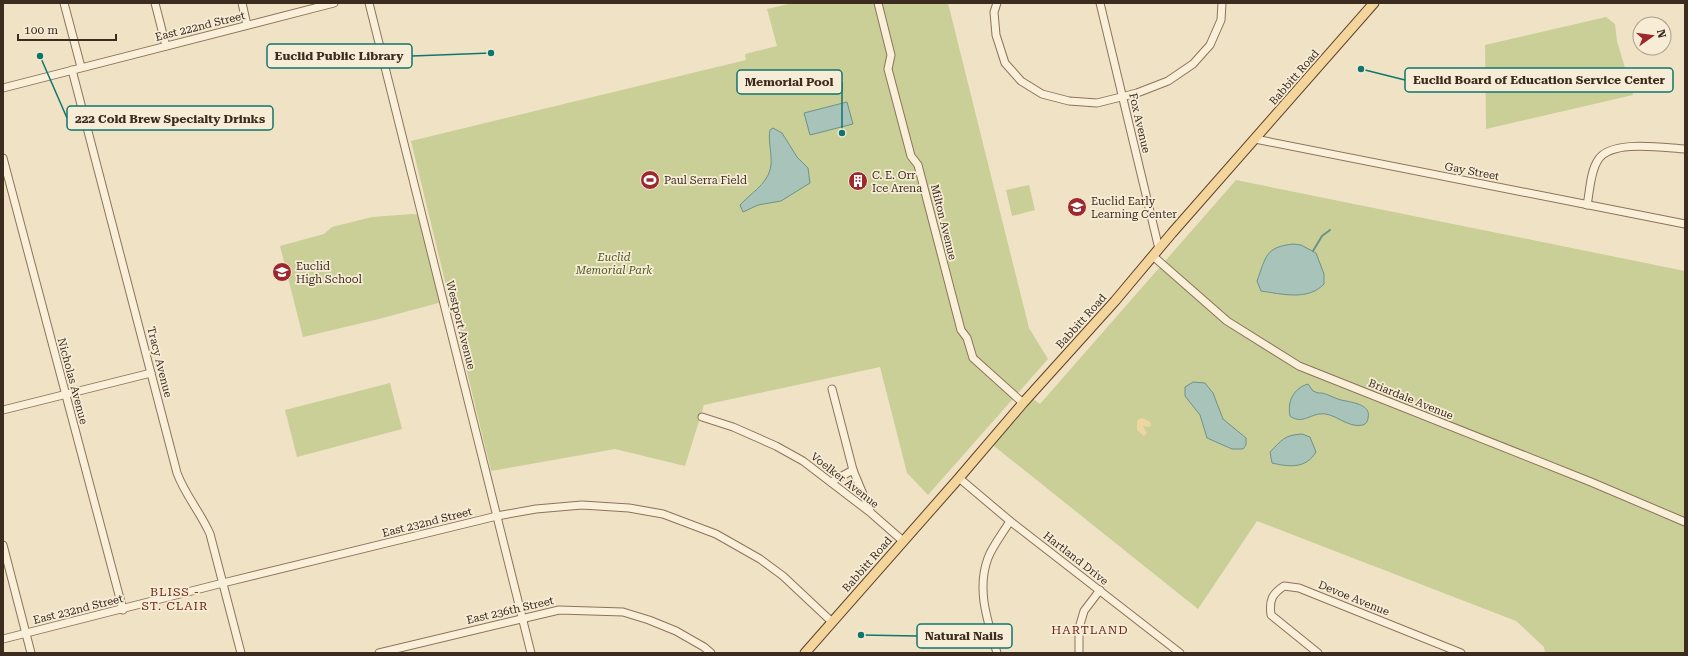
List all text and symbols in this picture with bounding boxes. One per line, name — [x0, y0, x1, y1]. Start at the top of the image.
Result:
street label: East 222nd Street — [154, 9, 246, 44]
scale bar — [18, 16, 116, 42]
north arrow — [1632, 16, 1672, 56]
text: 100 m — [24, 23, 58, 37]
text: N — [1654, 28, 1669, 40]
callout: Euclid Public Library — [267, 44, 412, 68]
street label: Babbitt Road — [1267, 47, 1322, 108]
text: Euclid Public Library — [275, 49, 404, 63]
callout: Euclid Board of Education Service Center — [1405, 68, 1673, 92]
callout: Memorial Pool — [737, 70, 842, 94]
text: Euclid Board of Education Service Center — [1413, 73, 1666, 87]
text: Memorial Pool — [745, 75, 833, 89]
street label: Fox Avenue — [1126, 92, 1153, 154]
callout: 222 Cold Brew Specialty Drinks — [67, 106, 273, 130]
text: 222 Cold Brew Specialty Drinks — [75, 112, 265, 126]
street label: Gay Street — [1444, 160, 1500, 183]
sports icon: Paul Serra Field — [639, 169, 661, 191]
place label: C. E. Orr Ice Arena — [872, 169, 922, 195]
building icon: C. E. Orr Ice Arena — [847, 170, 869, 192]
place label: Paul Serra Field — [664, 174, 747, 187]
street label: Milton Avenue — [928, 183, 959, 261]
place label: Euclid Early Learning Center — [1091, 195, 1177, 221]
school or university icon: Euclid Early Learning Center — [1066, 196, 1088, 218]
park label: Euclid Memorial Park — [575, 251, 652, 277]
place label: Euclid High School — [296, 260, 363, 286]
school or university icon: Euclid High School — [271, 261, 293, 283]
street label: Westport Avenue — [443, 279, 478, 371]
street label: Babbitt Road — [1053, 291, 1109, 351]
street label: Tracy Avenue — [144, 325, 175, 399]
street label: Nicholas Avenue — [55, 336, 90, 426]
street label: Briardale Avenue — [1366, 376, 1455, 422]
street label: Voelker Avenue — [808, 450, 881, 511]
street label: East 232nd Street — [381, 505, 473, 540]
street label: Hartland Drive — [1041, 529, 1111, 588]
street label: Babbitt Road — [840, 534, 895, 595]
street label: Devoe Avenue — [1316, 578, 1391, 619]
district label: BLISS - ST. CLAIR — [142, 585, 208, 613]
street label: East 232nd Street — [32, 592, 124, 627]
street label: East 236th Street — [465, 594, 555, 627]
district label: HARTLAND — [1051, 623, 1129, 637]
callout: Natural Nails — [917, 624, 1012, 648]
text: Natural Nails — [925, 629, 1003, 643]

